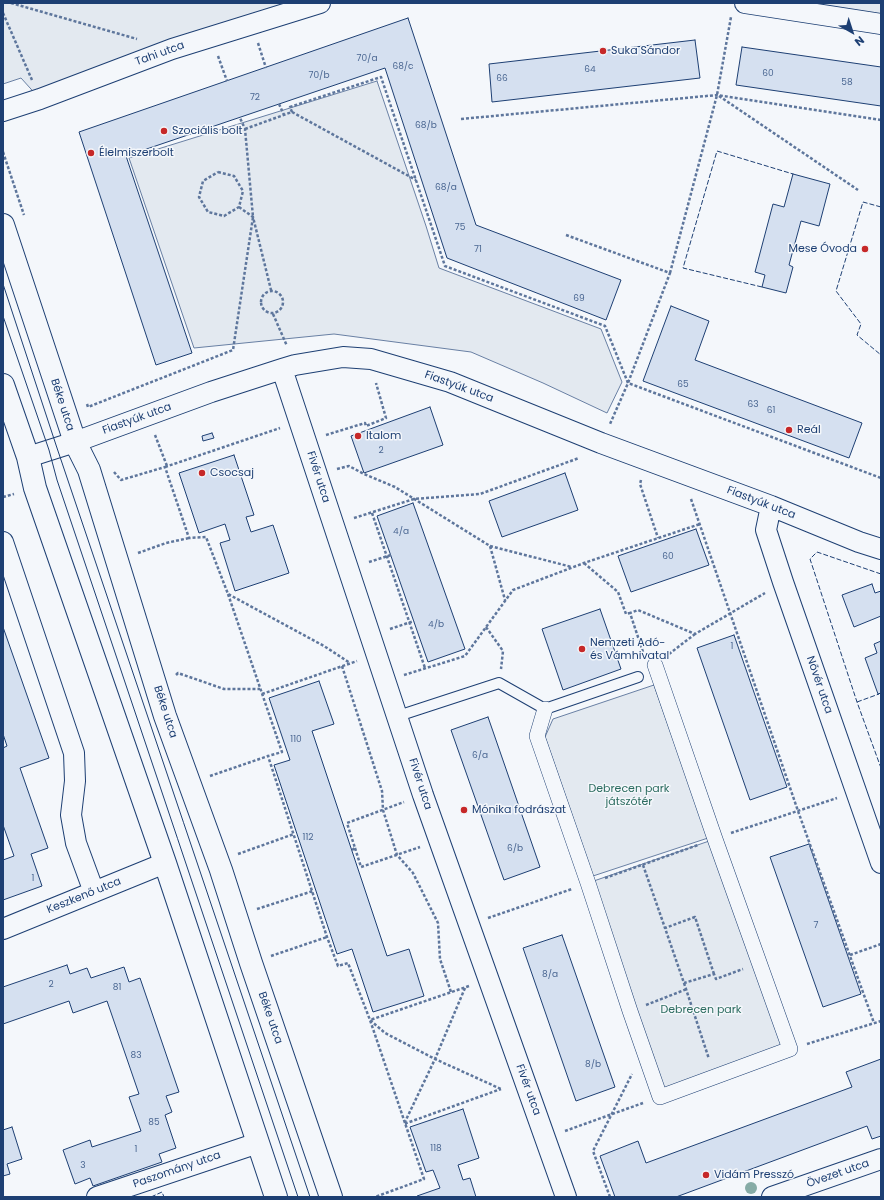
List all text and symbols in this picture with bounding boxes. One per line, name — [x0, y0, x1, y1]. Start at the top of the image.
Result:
north arrow — [832, 12, 872, 52]
text: N — [851, 33, 868, 50]
street label: Tahi utca — [134, 39, 186, 69]
place label: Suka Sándor — [611, 44, 680, 58]
marker: Suka Sándor — [598, 46, 608, 56]
house number: 70/a — [357, 54, 377, 64]
house number: 68/c — [392, 62, 414, 72]
house number: 64 — [584, 65, 596, 75]
house number: 60 — [762, 69, 774, 79]
house number: 70/b — [309, 71, 329, 81]
house number: 66 — [496, 74, 508, 84]
house number: 58 — [841, 78, 853, 88]
house number: 72 — [250, 93, 260, 103]
house number: 68/b — [415, 121, 437, 131]
place label: Szociális bolt — [172, 124, 243, 138]
marker: Szociális bolt — [159, 126, 169, 136]
place label: Élelmiszerbolt — [99, 146, 174, 160]
marker: Élelmiszerbolt — [86, 148, 96, 158]
house number: 68/a — [435, 183, 457, 193]
house number: 75 — [455, 223, 465, 233]
place label: Mese Óvoda — [788, 242, 857, 256]
marker: Mese Óvoda — [860, 244, 870, 254]
house number: 71 — [474, 245, 482, 255]
house number: 69 — [573, 294, 585, 304]
street label: Fiastyúk utca — [423, 368, 495, 406]
street label: Béke utca — [47, 377, 77, 433]
house number: 65 — [677, 380, 689, 390]
street label: Fiastyúk utca — [101, 400, 173, 438]
house number: 63 — [747, 400, 759, 410]
house number: 61 — [767, 406, 775, 416]
place label: Reál — [797, 423, 821, 437]
marker: Reál — [784, 425, 794, 435]
place label: Italom — [366, 429, 401, 443]
marker: Italom — [353, 431, 363, 441]
house number: 2 — [378, 446, 384, 456]
street label: Fivér utca — [303, 450, 333, 504]
place label: Csocsaj — [210, 466, 254, 480]
marker: Csocsaj — [197, 468, 207, 478]
street label: Fiastyúk utca — [725, 484, 797, 522]
house number: 4/a — [393, 527, 409, 537]
house number: 60 — [662, 552, 674, 562]
house number: 4/b — [428, 620, 444, 630]
place label: Nemzeti Adó- és Vámhivatal — [590, 636, 669, 662]
house number: 1 — [731, 642, 733, 652]
marker: Nemzeti Adó- és Vámhivatal — [577, 644, 587, 654]
street label: Nővér utca — [803, 655, 835, 715]
street label: Béke utca — [150, 684, 180, 740]
house number: 110 — [290, 735, 302, 745]
house number: 6/a — [472, 751, 488, 761]
street label: Fivér utca — [405, 757, 435, 811]
park label: Debrecen park játszótér — [588, 782, 670, 808]
place label: Mónika fodrászat — [472, 803, 566, 817]
marker: Mónika fodrászat — [459, 805, 469, 815]
house number: 112 — [303, 833, 313, 843]
house number: 6/b — [507, 844, 523, 854]
house number: 1 — [32, 874, 34, 884]
street label: Keszkenő utca — [45, 875, 123, 917]
house number: 7 — [814, 921, 818, 931]
house number: 8/a — [542, 970, 558, 980]
house number: 2 — [48, 980, 54, 990]
house number: 81 — [113, 983, 121, 993]
street label: Béke utca — [255, 990, 285, 1046]
park label: Debrecen park — [660, 1003, 742, 1017]
house number: 83 — [131, 1051, 141, 1061]
house number: 8/b — [585, 1060, 601, 1070]
street label: Fivér utca — [513, 1063, 543, 1117]
house number: 85 — [148, 1118, 160, 1128]
house number: 118 — [430, 1144, 442, 1154]
house number: 1 — [135, 1145, 137, 1155]
street label: Paszomány utca — [132, 1149, 222, 1191]
street label: Övezet utca — [805, 1157, 871, 1191]
house number: 3 — [80, 1161, 86, 1171]
place label: Vidám Presszó — [714, 1168, 794, 1182]
marker: Vidám Presszó — [701, 1170, 711, 1180]

